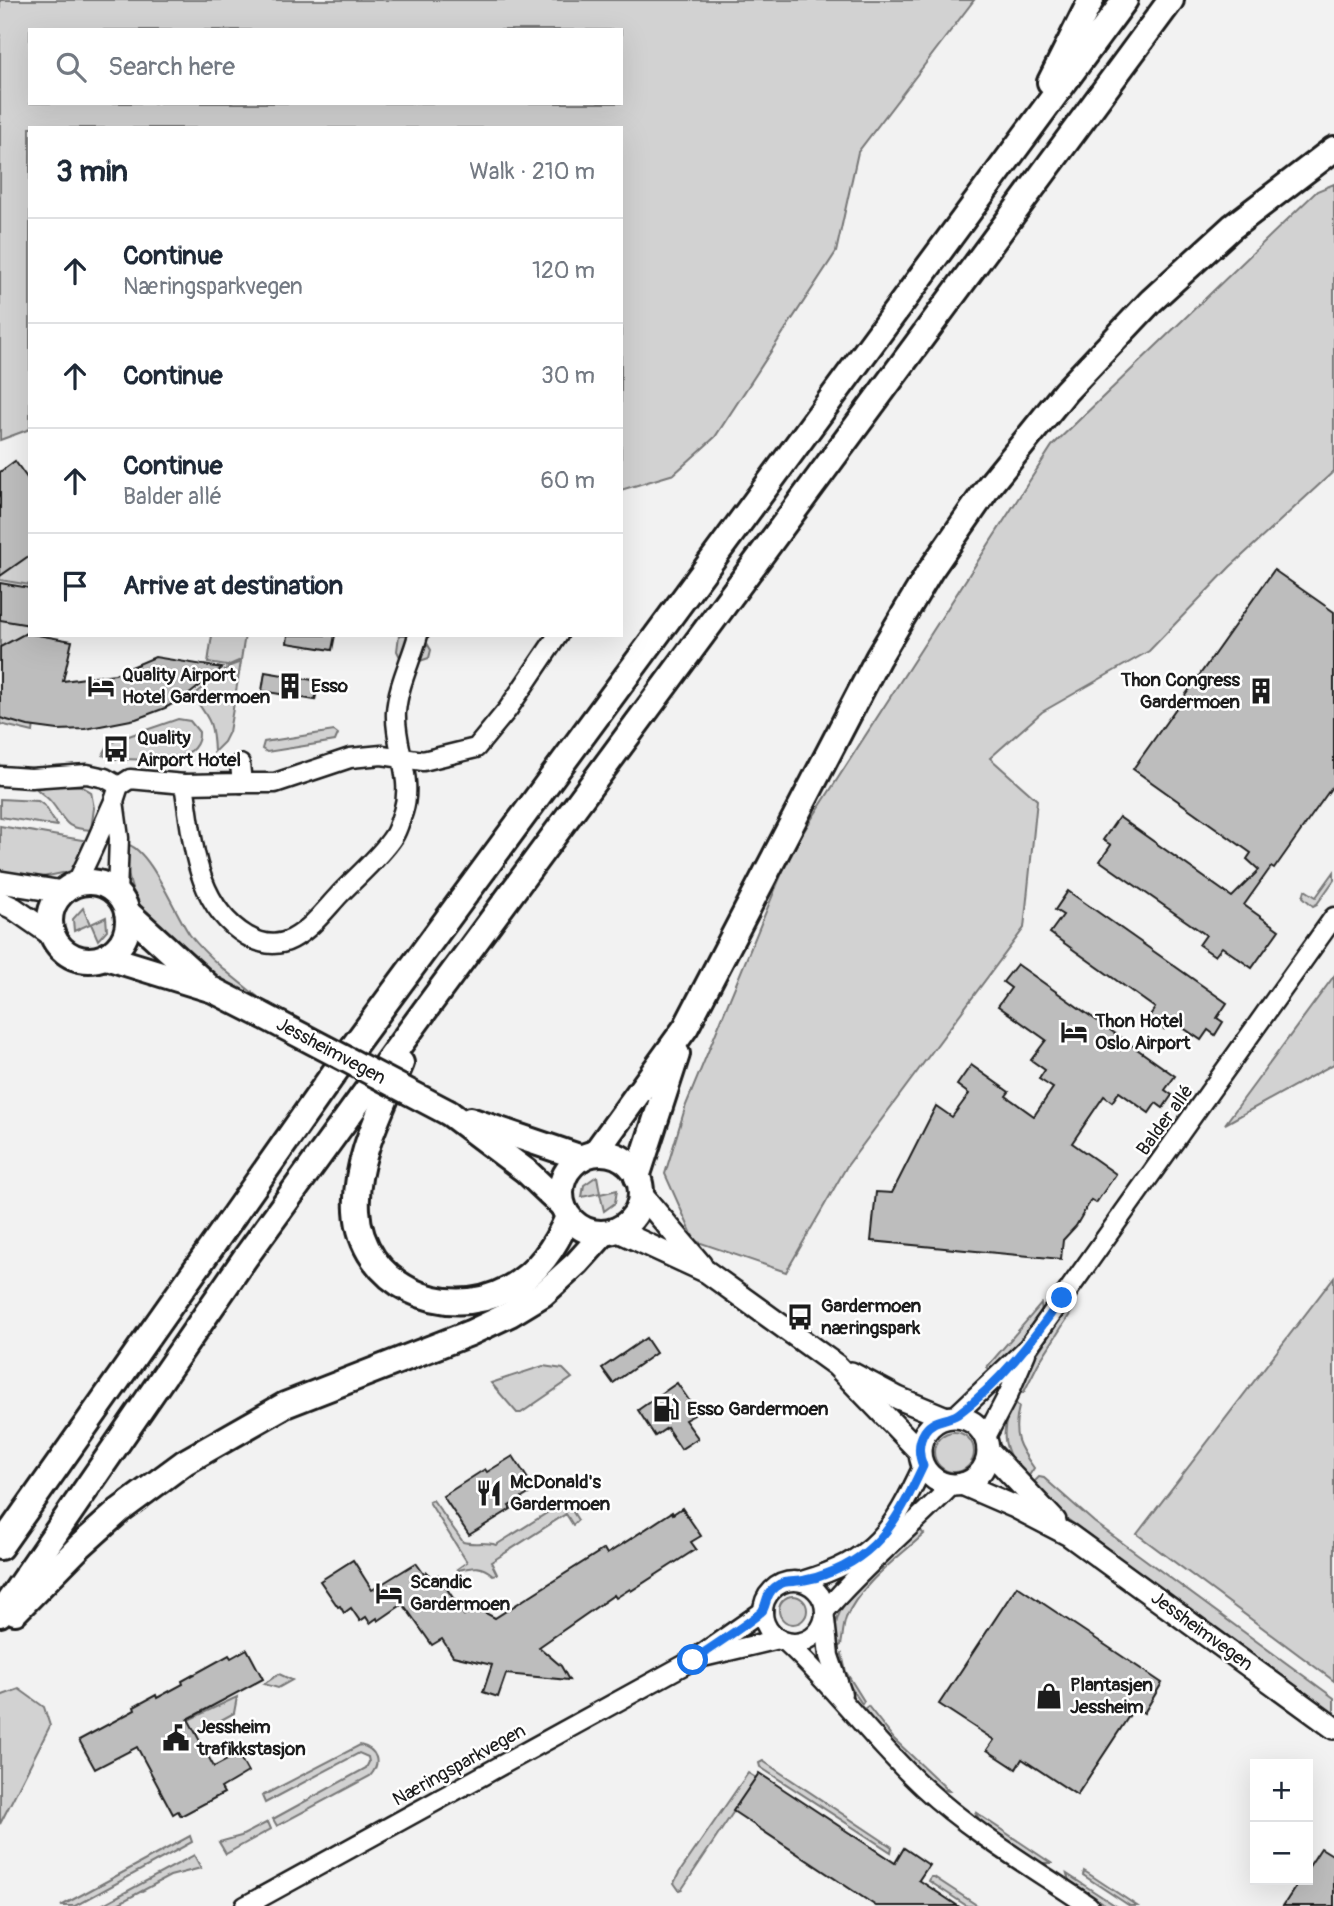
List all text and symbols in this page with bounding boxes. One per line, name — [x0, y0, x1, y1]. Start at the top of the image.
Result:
search box — [28, 28, 623, 105]
icon: search — [52, 48, 90, 86]
text: Search here — [108, 51, 235, 83]
text: 3 min — [56, 153, 128, 190]
text: Walk · 210 m — [469, 157, 595, 186]
text: Continue — [123, 240, 223, 272]
icon: ahead — [56, 252, 94, 290]
text: 120 m — [532, 256, 595, 285]
text: Næringsparkvegen — [123, 272, 303, 301]
icon: ahead — [56, 357, 94, 395]
text: Continue — [123, 360, 223, 392]
text: 30 m — [541, 361, 595, 390]
text: Continue — [123, 450, 223, 482]
icon: ahead — [56, 462, 94, 500]
text: 60 m — [540, 466, 595, 495]
text: Balder allé — [123, 482, 222, 511]
icon: arrive — [56, 567, 94, 605]
text: Arrive at destination — [123, 570, 343, 602]
place label: Quality Airport Hotel Gardermoen — [122, 663, 270, 709]
place label: Thon Congress Gardermoen — [1120, 668, 1241, 714]
hotel icon: Quality Airport Hotel Gardermoen — [86, 671, 116, 701]
building icon: Esso — [275, 671, 305, 701]
place label: Esso — [311, 674, 349, 698]
building icon: Thon Congress Gardermoen — [1246, 676, 1276, 706]
place label: Quality Airport Hotel — [137, 726, 241, 772]
bus stop icon: Quality Airport Hotel — [101, 734, 131, 764]
place label: Thon Hotel Oslo Airport — [1094, 1009, 1192, 1055]
street label: Jessheimvegen — [272, 1012, 390, 1090]
hotel icon: Thon Hotel Oslo Airport — [1059, 1017, 1089, 1047]
street label: Balder allé — [1131, 1080, 1199, 1160]
route end — [1046, 1282, 1077, 1313]
place label: Gardermoen næringspark — [821, 1294, 922, 1340]
bus stop icon: Gardermoen næringspark — [785, 1302, 815, 1332]
fuel station icon: Esso Gardermoen — [651, 1394, 681, 1424]
place label: Esso Gardermoen — [687, 1397, 829, 1421]
place label: McDonald's Gardermoen — [510, 1470, 611, 1516]
restaurant icon: McDonald's Gardermoen — [474, 1478, 504, 1508]
place label: Scandic Gardermoen — [410, 1570, 511, 1616]
hotel icon: Scandic Gardermoen — [374, 1578, 404, 1608]
street label: Jessheimvegen — [1146, 1586, 1258, 1676]
route start — [677, 1644, 708, 1675]
place label: Plantasjen Jessheim — [1070, 1673, 1153, 1719]
shop icon: Plantasjen Jessheim — [1034, 1681, 1064, 1711]
place label: Jessheim trafikkstasjon — [196, 1715, 306, 1761]
street label: Næringsparkvegen — [388, 1718, 530, 1812]
public building icon: Jessheim trafikkstasjon — [161, 1723, 191, 1753]
map controls — [1250, 1759, 1313, 1885]
button: + — [1250, 1759, 1313, 1822]
button: − — [1250, 1822, 1313, 1885]

